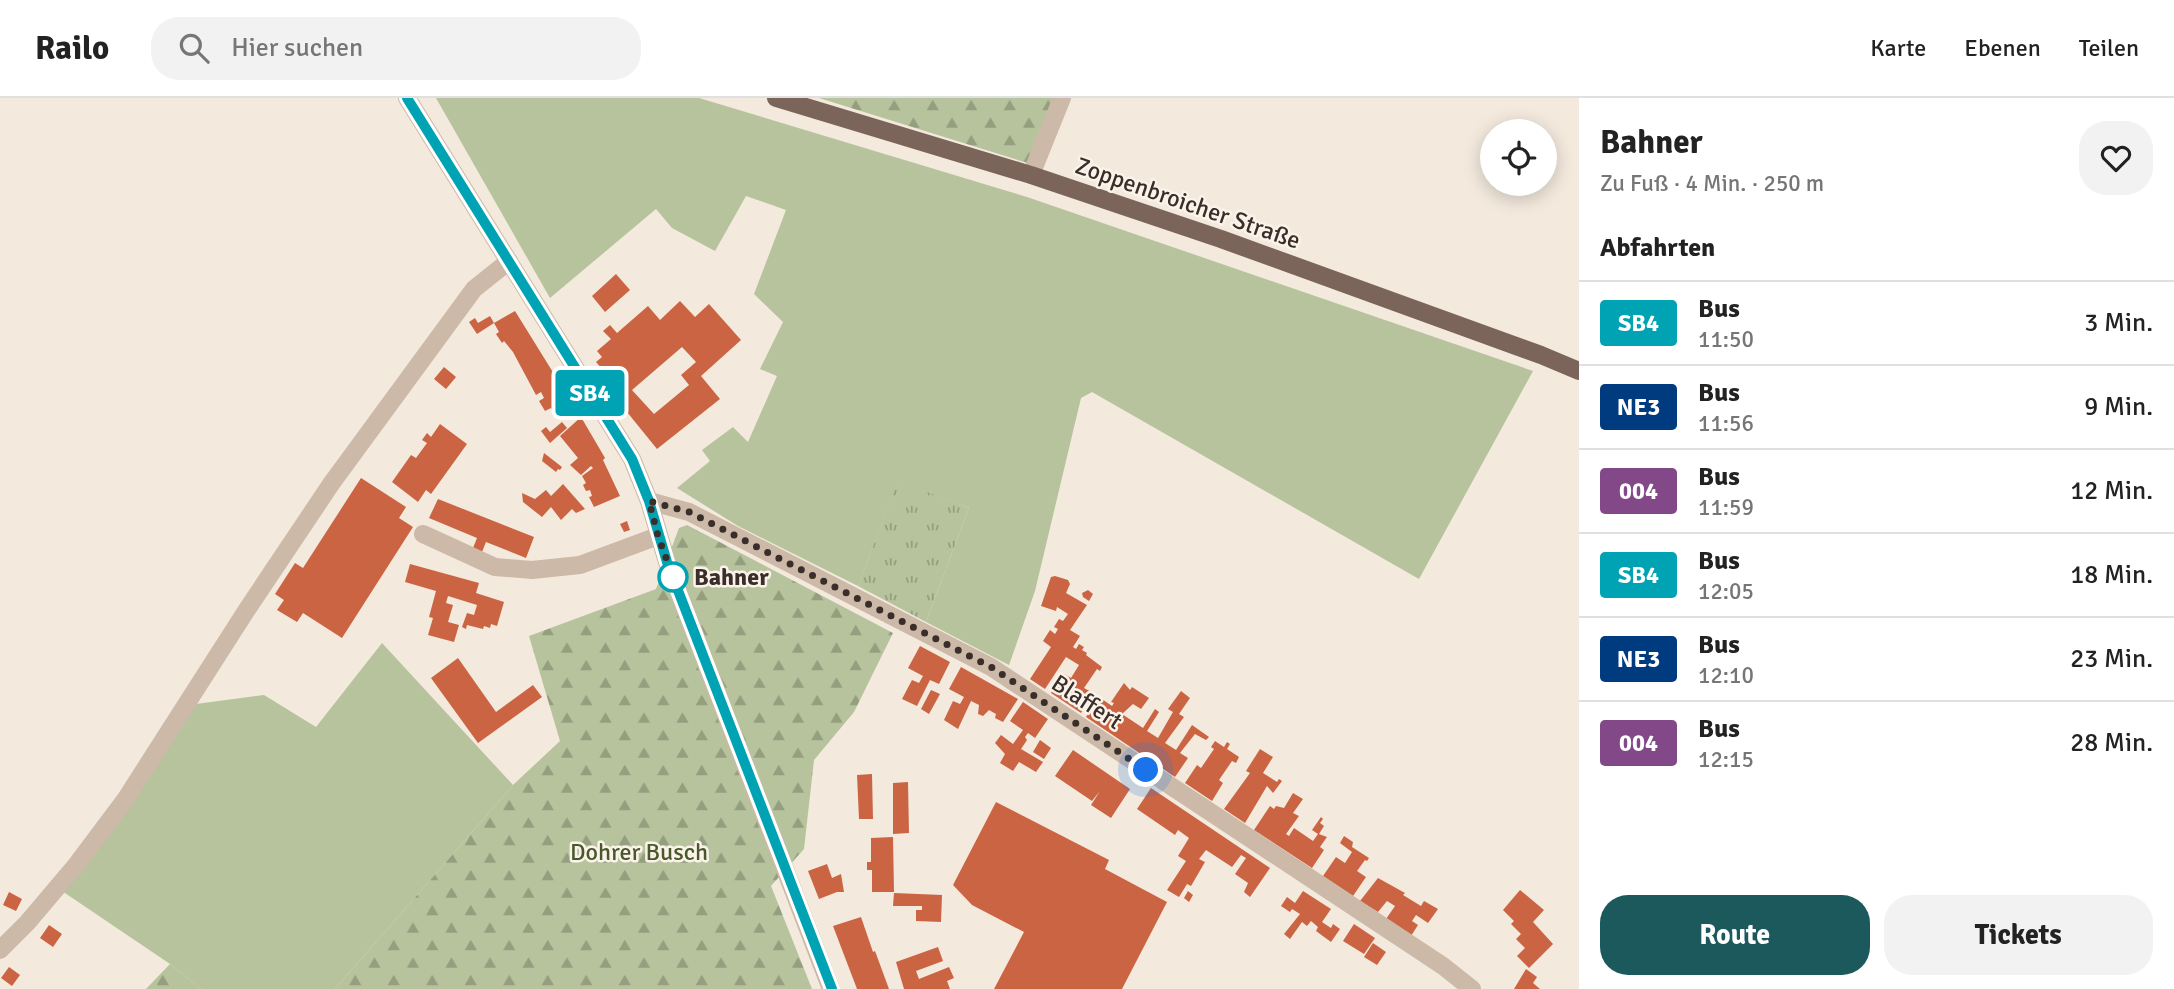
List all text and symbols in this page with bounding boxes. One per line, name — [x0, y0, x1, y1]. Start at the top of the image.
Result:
search box — [151, 17, 641, 80]
text: Railo — [35, 28, 109, 69]
icon: search — [175, 29, 213, 67]
text: Hier suchen — [231, 32, 363, 64]
text: Karte — [1870, 33, 1926, 63]
text: Ebenen — [1964, 33, 2041, 63]
text: Teilen — [2079, 33, 2139, 63]
map controls — [1480, 119, 1557, 196]
button: locate — [1480, 119, 1557, 196]
button: heart — [2079, 121, 2153, 195]
text: Bahner — [1600, 122, 1703, 163]
street label: Zoppenbroicher Straße — [1072, 150, 1304, 256]
text: Zu Fuß · 4 Min. · 250 m — [1600, 169, 1824, 198]
text: Abfahrten — [1600, 232, 1715, 264]
text: Bus — [1698, 293, 1740, 325]
text: 3 Min. — [2084, 307, 2153, 339]
text: SB4 — [1618, 308, 1659, 338]
text: 11:50 — [1698, 325, 1754, 354]
line badge: SB4 — [550, 370, 630, 416]
text: Bus — [1698, 377, 1740, 409]
text: SB4 — [569, 378, 611, 408]
text: 9 Min. — [2084, 391, 2153, 423]
text: NE3 — [1617, 392, 1660, 422]
text: 11:56 — [1698, 409, 1754, 438]
text: Bus — [1698, 461, 1740, 493]
text: 12 Min. — [2070, 475, 2153, 507]
text: 004 — [1619, 476, 1658, 506]
text: 11:59 — [1698, 493, 1754, 522]
text: Bus — [1698, 545, 1740, 577]
text: 18 Min. — [2070, 559, 2153, 591]
text: SB4 — [1618, 560, 1659, 590]
marker: Bahner — [658, 562, 688, 592]
place label: Bahner — [694, 562, 769, 592]
text: 12:05 — [1698, 577, 1754, 606]
text: Bus — [1698, 629, 1740, 661]
text: 23 Min. — [2070, 643, 2153, 675]
text: NE3 — [1617, 644, 1660, 674]
text: 12:10 — [1698, 661, 1754, 690]
street label: Blaffert — [1046, 668, 1128, 736]
text: Bus — [1698, 713, 1740, 745]
text: 28 Min. — [2070, 727, 2153, 759]
text: 004 — [1619, 728, 1658, 758]
text: 12:15 — [1698, 745, 1754, 774]
your location — [1128, 752, 1163, 787]
park label: Dohrer Busch — [570, 837, 708, 867]
button: Route — [1600, 895, 1870, 975]
button: Tickets — [1884, 895, 2153, 975]

